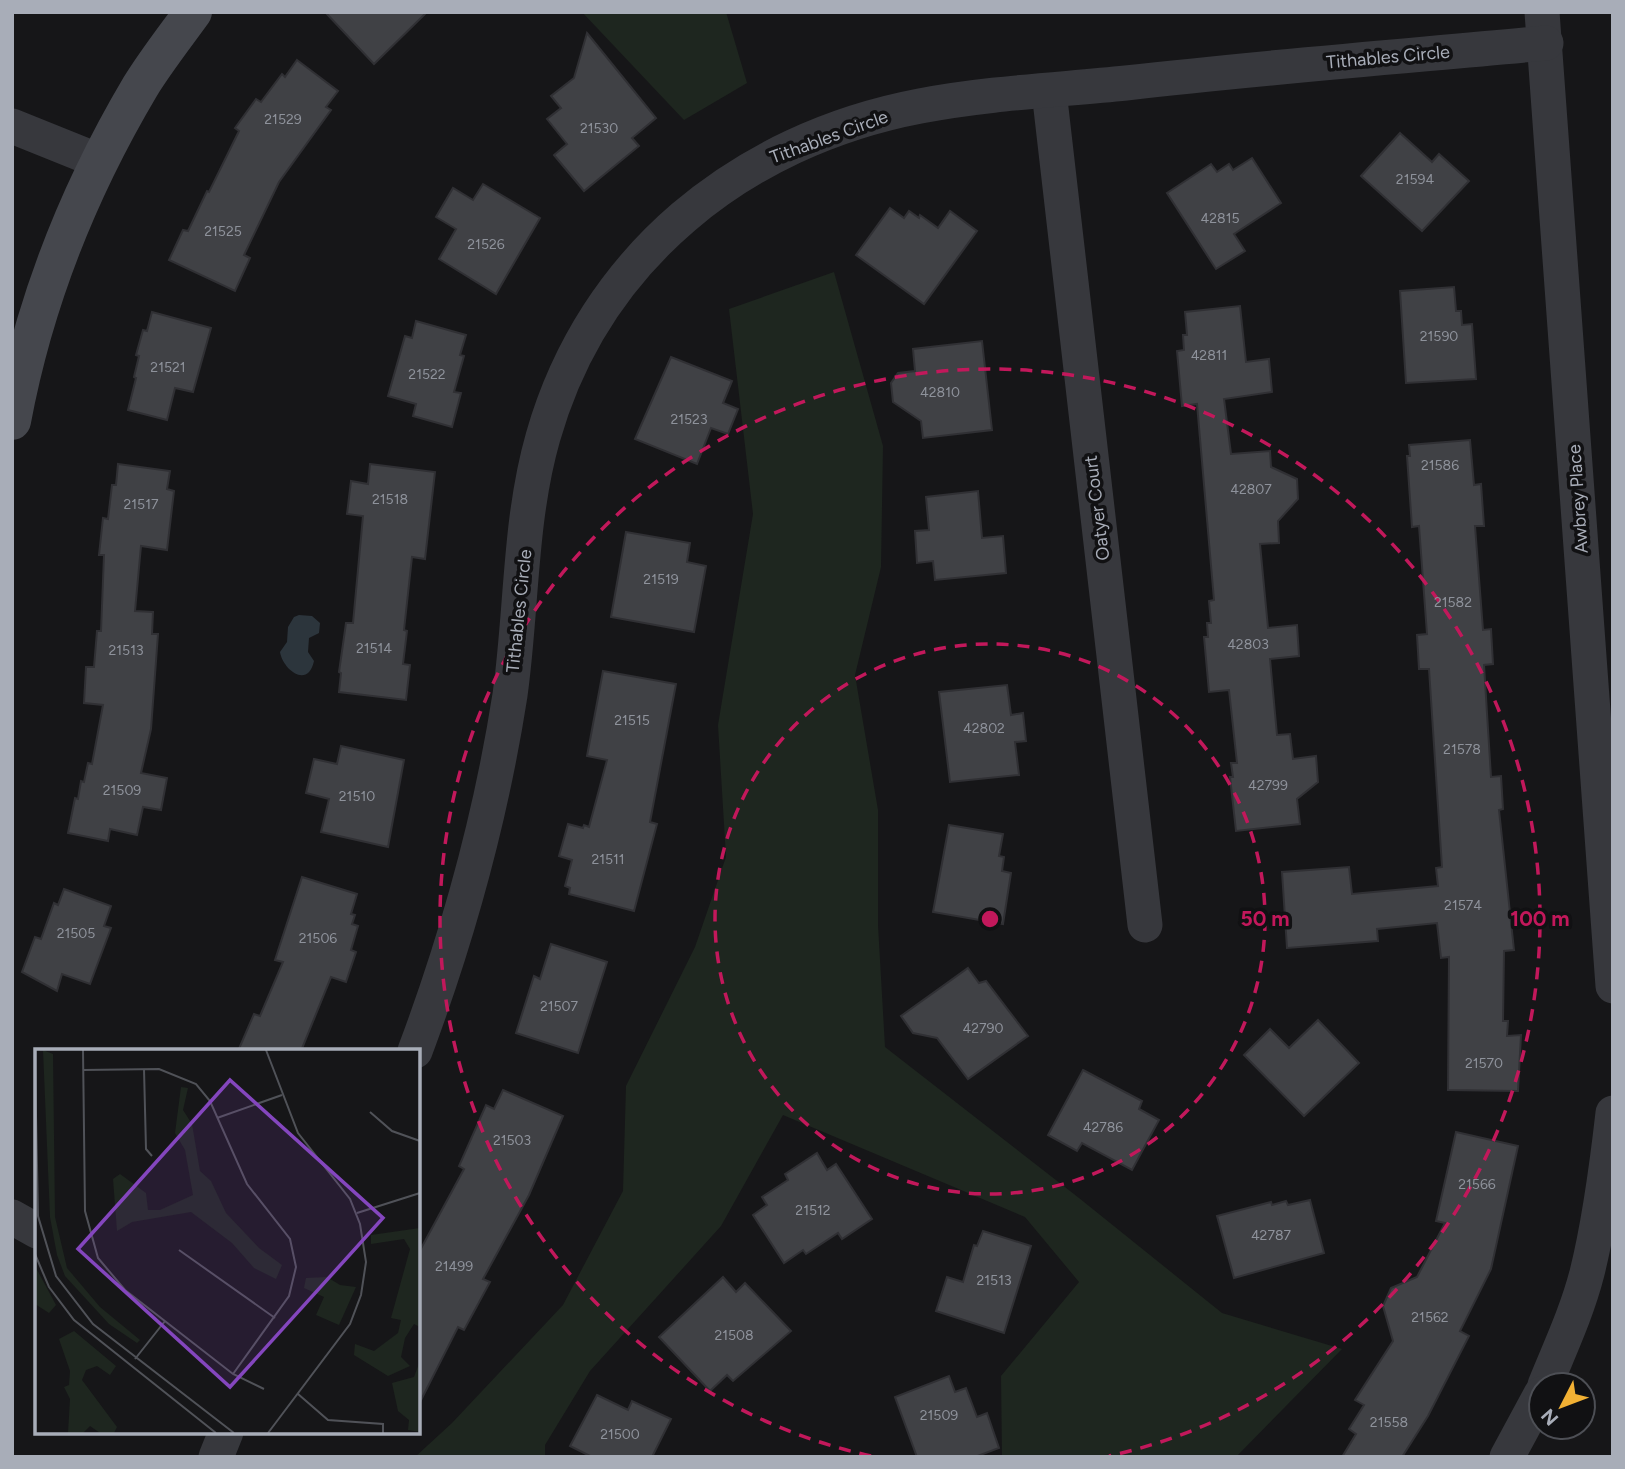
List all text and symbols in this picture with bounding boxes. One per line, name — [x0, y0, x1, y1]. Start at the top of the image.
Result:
street label: Tithables Circle — [1325, 41, 1451, 73]
street label: Tithables Circle — [767, 105, 891, 169]
house number: 21529 — [264, 111, 302, 128]
house number: 21530 — [580, 120, 618, 137]
house number: 21594 — [1396, 171, 1434, 188]
house number: 42815 — [1201, 210, 1239, 227]
house number: 21525 — [204, 223, 242, 240]
house number: 21526 — [467, 236, 505, 253]
house number: 21590 — [1420, 328, 1458, 345]
house number: 42811 — [1191, 347, 1227, 364]
house number: 21521 — [150, 359, 186, 376]
house number: 21522 — [408, 366, 446, 383]
house number: 42810 — [920, 384, 960, 401]
house number: 21523 — [670, 411, 708, 428]
street label: Awbrey Place — [1563, 444, 1593, 554]
street label: Oatyer Court — [1080, 454, 1114, 562]
house number: 21586 — [1421, 457, 1459, 474]
house number: 42807 — [1230, 481, 1272, 498]
house number: 21518 — [372, 491, 408, 508]
house number: 21517 — [124, 496, 159, 513]
street label: Tithables Circle — [502, 548, 536, 674]
house number: 21519 — [643, 571, 679, 588]
house number: 21582 — [1434, 594, 1472, 611]
house number: 42803 — [1227, 636, 1269, 653]
house number: 21514 — [356, 640, 392, 657]
house number: 21513 — [108, 642, 144, 659]
house number: 21515 — [614, 712, 650, 729]
house number: 42802 — [963, 720, 1005, 737]
house number: 21578 — [1443, 741, 1481, 758]
house number: 42799 — [1248, 777, 1288, 794]
house number: 21509 — [103, 782, 141, 799]
house number: 21510 — [339, 788, 375, 805]
house number: 21511 — [591, 851, 625, 868]
house number: 21574 — [1444, 897, 1482, 914]
text: 50 m — [1240, 906, 1290, 931]
text: 100 m — [1510, 906, 1570, 931]
centre of rings — [978, 907, 1002, 931]
house number: 21505 — [57, 925, 95, 942]
house number: 21506 — [299, 930, 337, 947]
house number: 21507 — [540, 998, 579, 1015]
house number: 42790 — [963, 1020, 1003, 1037]
inset map — [35, 1049, 420, 1434]
house number: 21570 — [1465, 1055, 1503, 1072]
house number: 42786 — [1083, 1119, 1123, 1136]
house number: 21503 — [493, 1132, 531, 1149]
house number: 21566 — [1458, 1176, 1496, 1193]
house number: 21512 — [795, 1202, 831, 1219]
house number: 42787 — [1251, 1227, 1292, 1244]
house number: 21499 — [435, 1258, 473, 1275]
house number: 21513 — [976, 1272, 1012, 1289]
house number: 21562 — [1411, 1309, 1449, 1326]
house number: 21508 — [714, 1327, 754, 1344]
north arrow — [1527, 1371, 1597, 1441]
text: N — [1536, 1404, 1563, 1430]
house number: 21509 — [920, 1407, 958, 1424]
house number: 21558 — [1370, 1414, 1408, 1431]
house number: 21500 — [600, 1426, 640, 1443]

